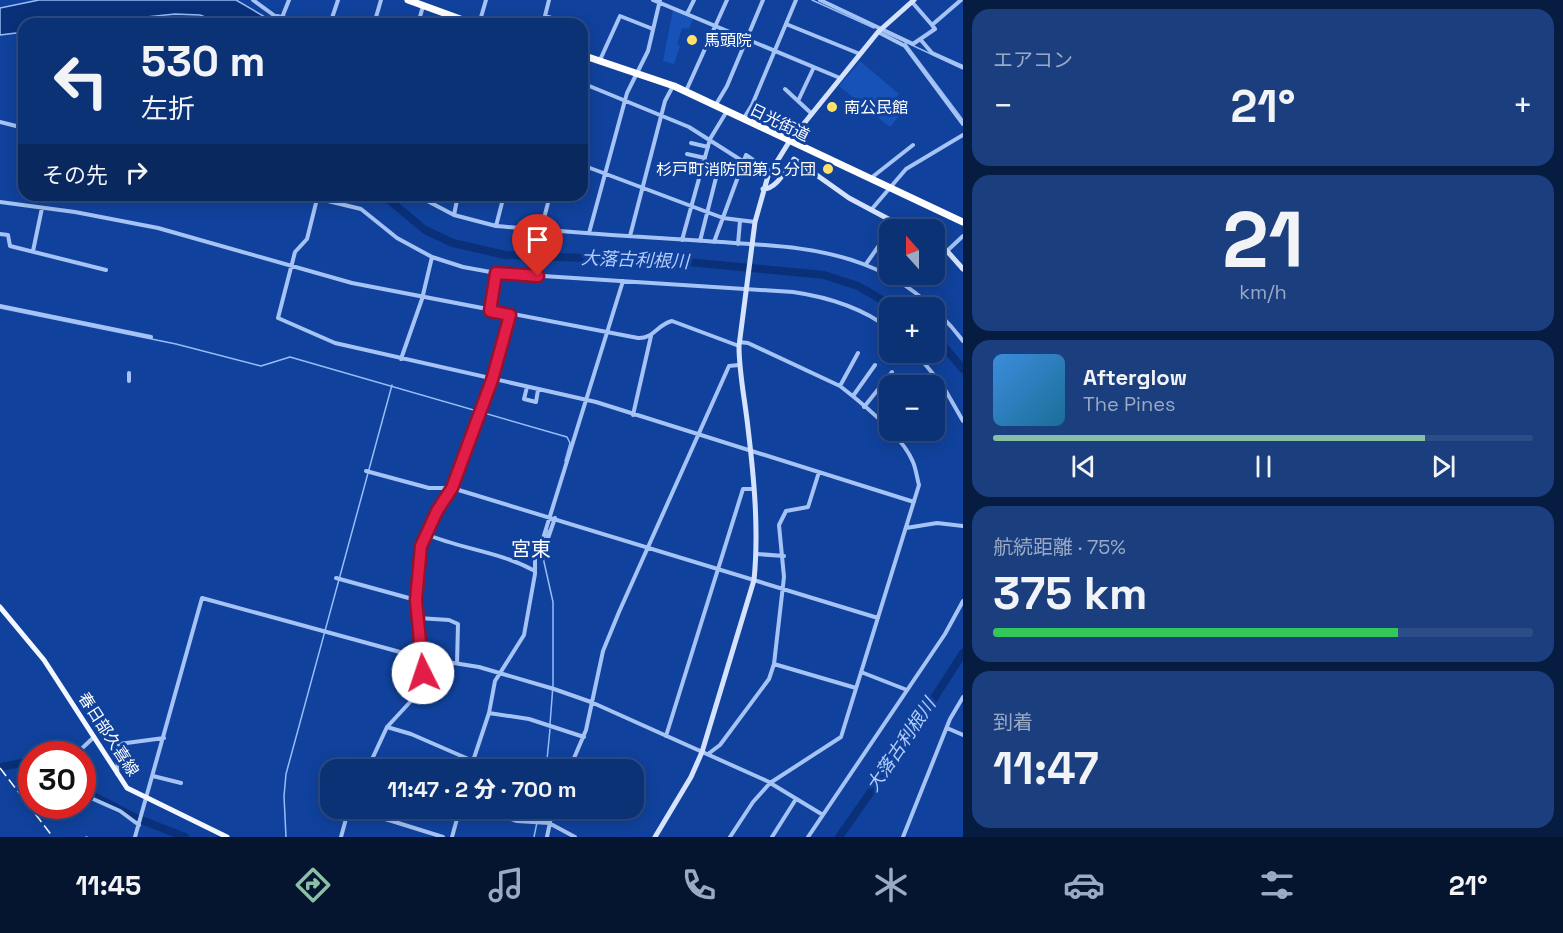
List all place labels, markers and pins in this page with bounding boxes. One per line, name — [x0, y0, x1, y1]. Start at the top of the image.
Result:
place label: 馬頭院 — [704, 30, 752, 51]
marker: 馬頭院 — [685, 33, 699, 47]
place label: 南公民館 — [844, 97, 908, 118]
marker: 南公民館 — [825, 100, 839, 114]
place label: 杉戸町消防団第５分団 — [656, 159, 816, 180]
marker: 杉戸町消防団第５分団 — [821, 162, 835, 176]
pin — [512, 214, 563, 276]

